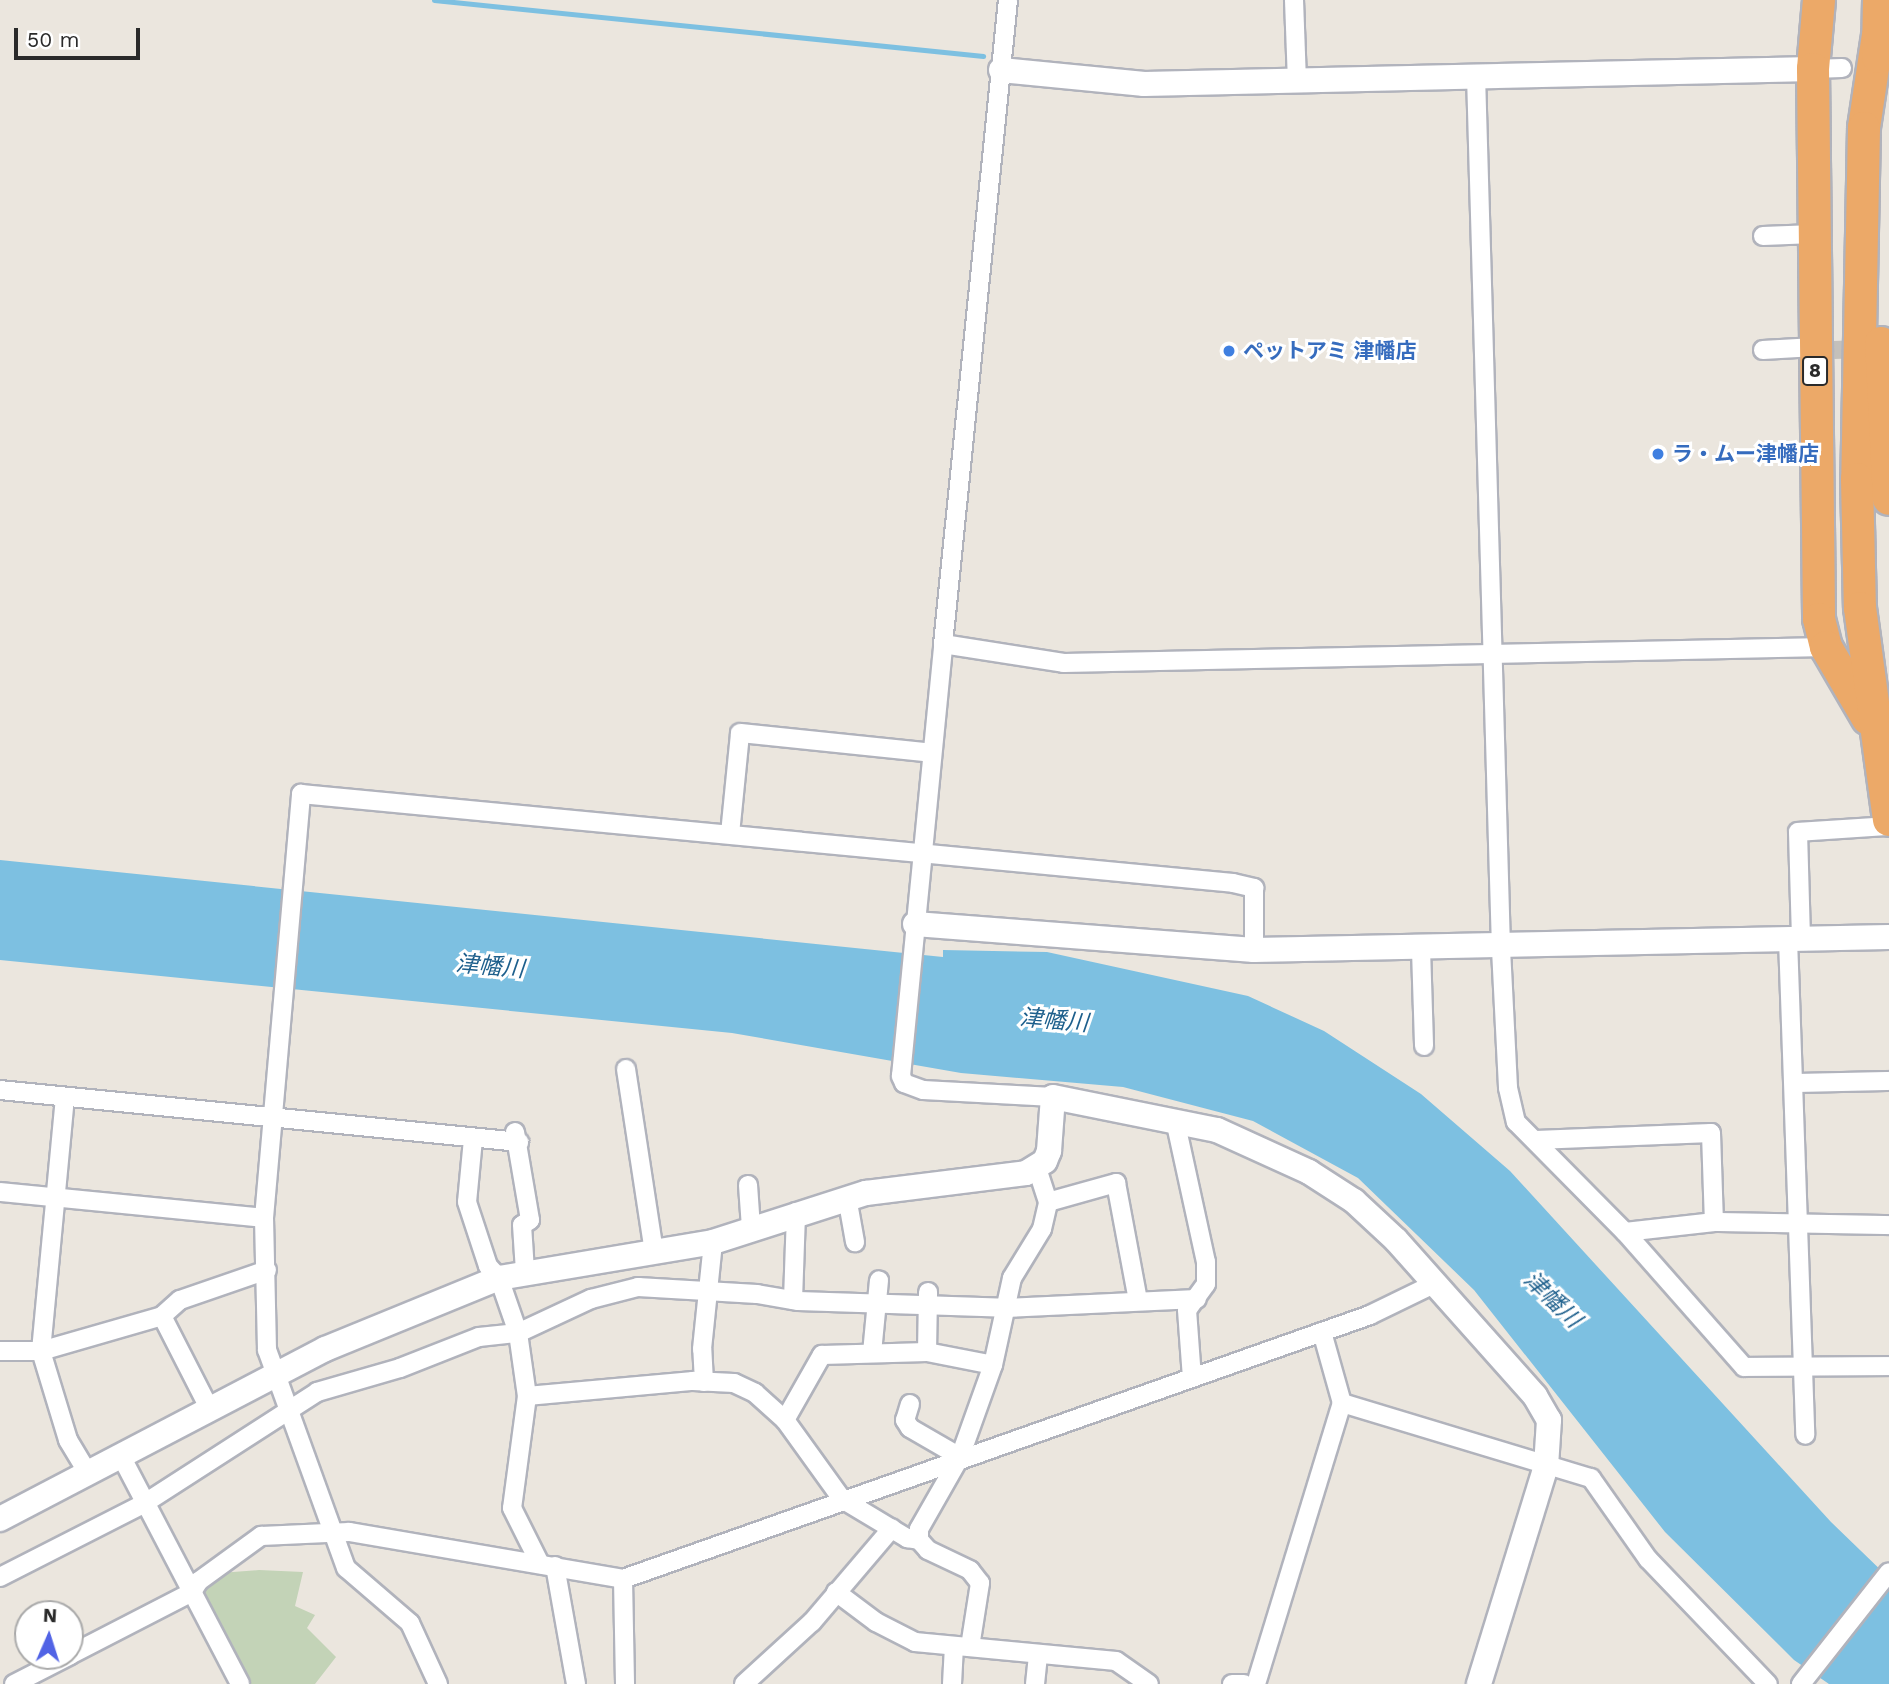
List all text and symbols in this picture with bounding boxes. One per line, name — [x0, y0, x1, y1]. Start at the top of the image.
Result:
scale bar — [18, 14, 144, 58]
text: 50 m — [27, 27, 79, 52]
place label: ペットアミ 津幡店 — [1243, 338, 1417, 364]
marker: ペットアミ 津幡店 — [1221, 343, 1237, 359]
road number: 8 — [1801, 356, 1829, 386]
place label: ラ・ムー津幡店 — [1672, 441, 1819, 467]
marker: ラ・ムー津幡店 — [1650, 446, 1666, 462]
water label: 津幡川 — [454, 950, 526, 984]
water label: 津幡川 — [1018, 1004, 1090, 1038]
water label: 津幡川 — [1518, 1266, 1586, 1334]
north arrow — [14, 1600, 84, 1670]
text: N — [42, 1604, 58, 1627]

